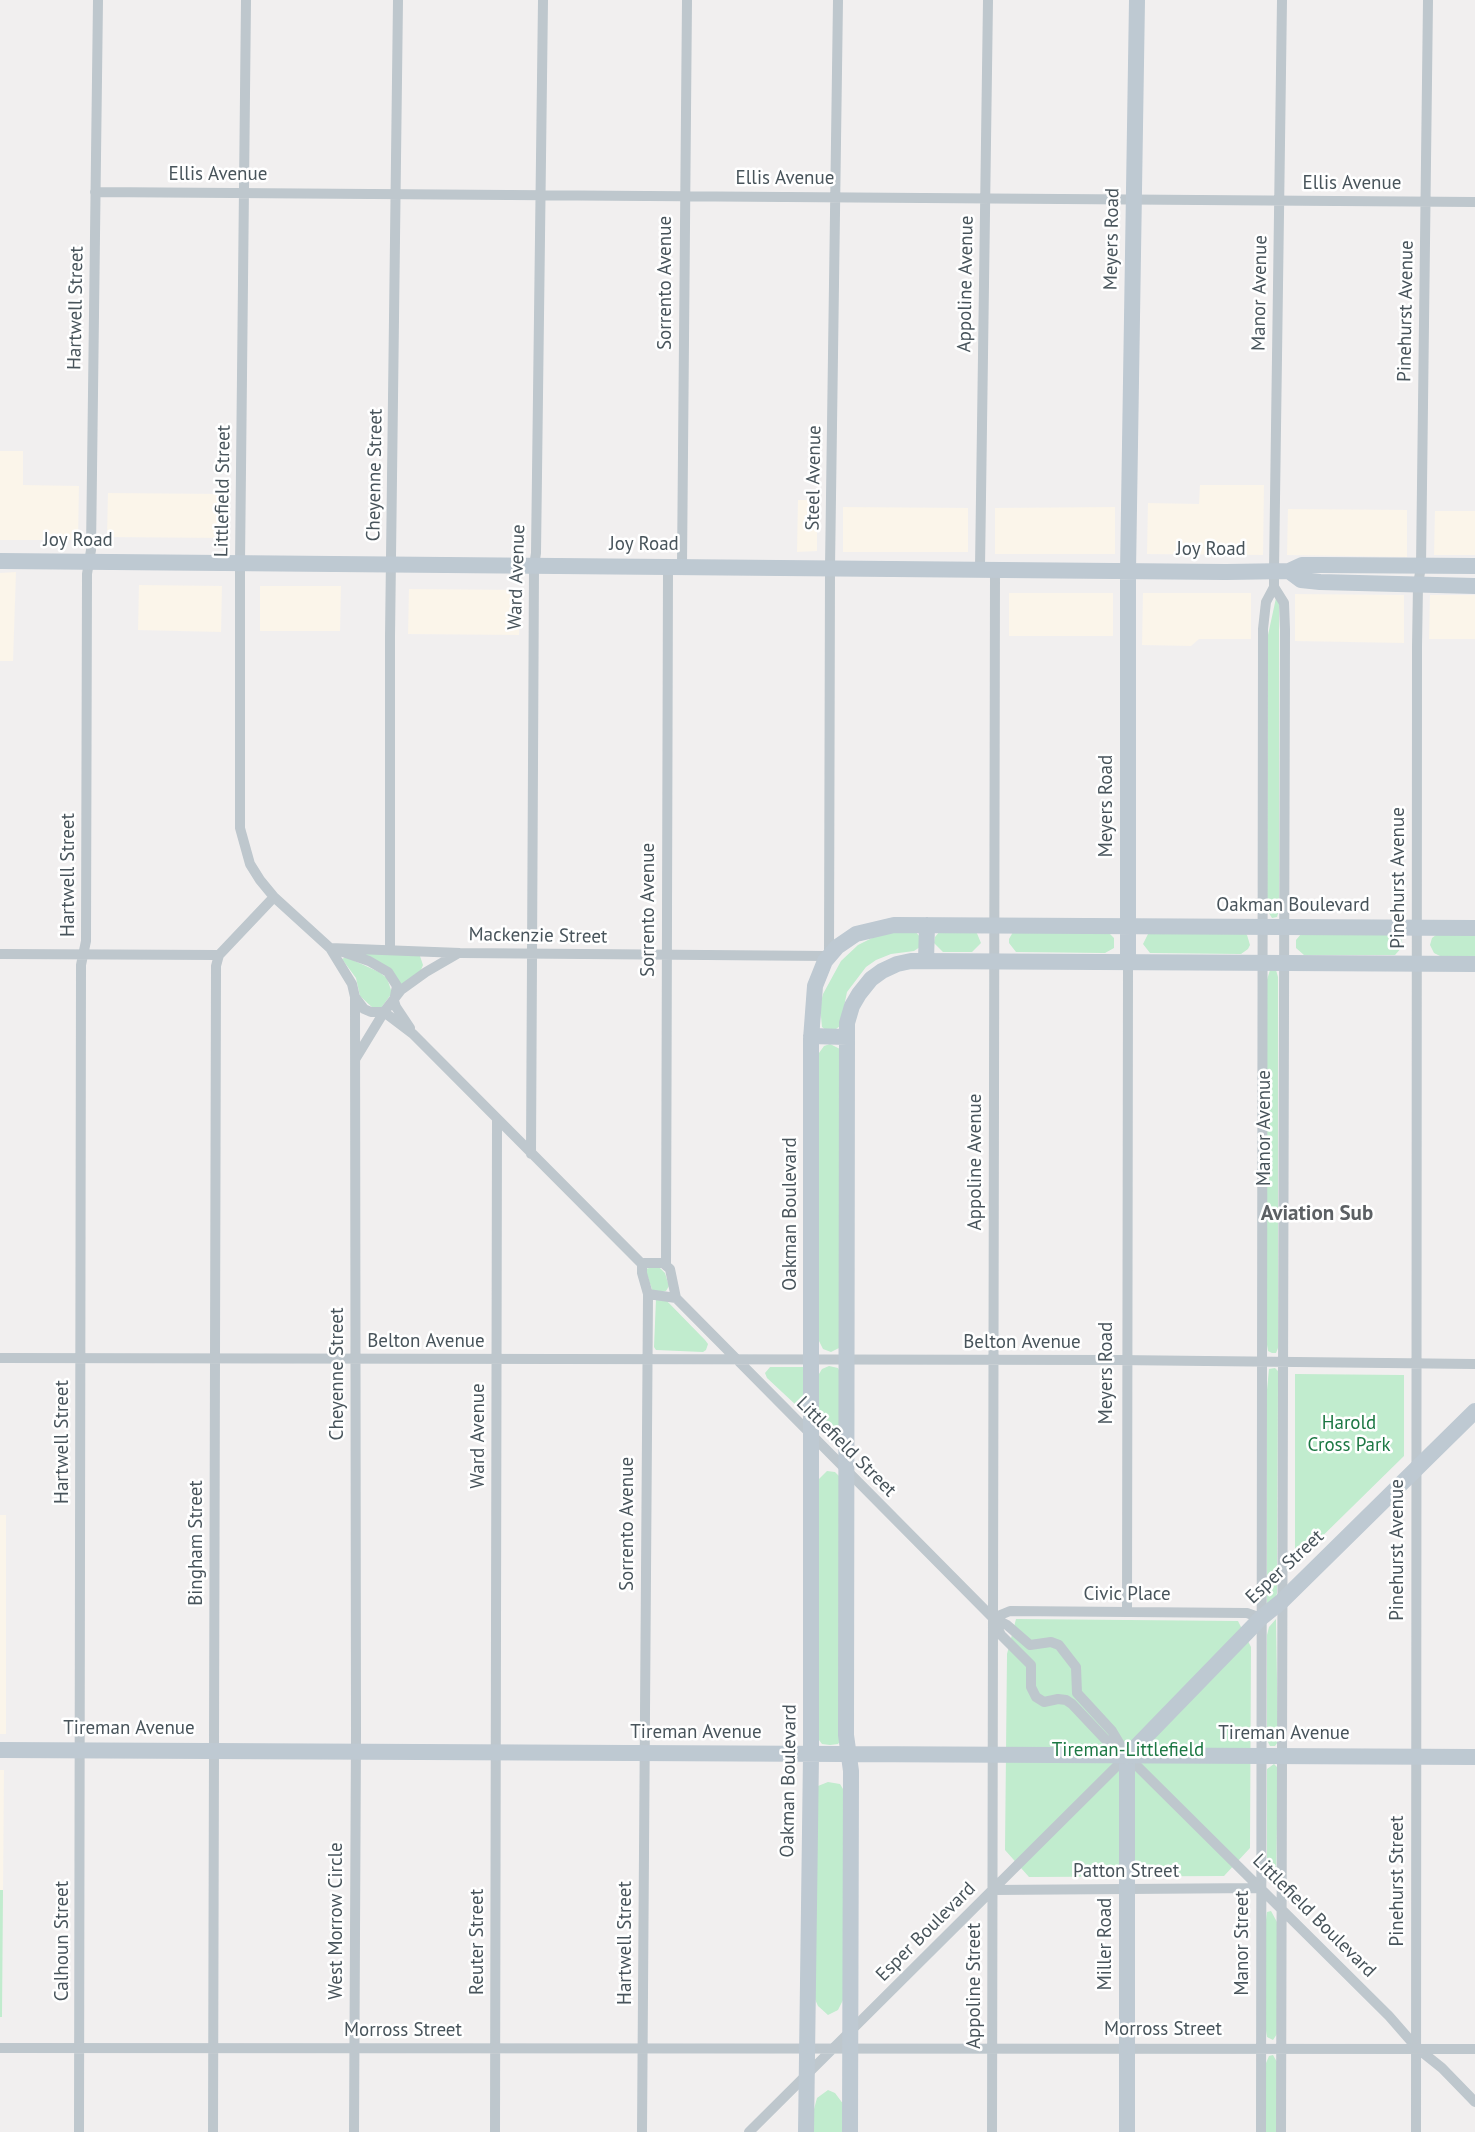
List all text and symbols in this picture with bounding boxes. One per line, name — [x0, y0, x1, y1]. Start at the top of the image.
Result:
street label: Ellis Avenue — [169, 164, 267, 186]
street label: Ellis Avenue — [736, 168, 834, 190]
street label: Ellis Avenue — [1303, 173, 1401, 195]
street label: Meyers Road — [1100, 188, 1124, 290]
street label: Appoline Avenue — [953, 215, 979, 353]
street label: Sorrento Avenue — [655, 216, 677, 350]
street label: Manor Avenue — [1248, 235, 1272, 351]
street label: Pinehurst Avenue — [1393, 240, 1419, 382]
street label: Hartwell Street — [64, 246, 88, 370]
street label: Cheyenne Street — [362, 408, 388, 542]
street label: Littlefield Street — [210, 425, 236, 557]
street label: Steel Avenue — [802, 425, 826, 531]
street label: Ward Avenue — [504, 524, 530, 630]
street label: Joy Road — [43, 530, 113, 552]
street label: Joy Road — [609, 534, 679, 556]
street label: Joy Road — [1176, 539, 1246, 561]
street label: Meyers Road — [1096, 755, 1118, 857]
street label: Pinehurst Avenue — [1388, 807, 1410, 949]
street label: Hartwell Street — [58, 813, 80, 937]
street label: Sorrento Avenue — [638, 843, 660, 977]
street label: Oakman Boulevard — [1216, 895, 1370, 917]
street label: Mackenzie Street — [468, 923, 608, 949]
street label: Manor Avenue — [1254, 1070, 1276, 1186]
street label: Appoline Avenue — [965, 1094, 987, 1230]
street label: Oakman Boulevard — [780, 1137, 802, 1291]
district label: Aviation Sub — [1261, 1201, 1373, 1227]
street label: Cheyenne Street — [327, 1308, 349, 1440]
street label: Meyers Road — [1096, 1322, 1118, 1424]
street label: Belton Avenue — [367, 1331, 485, 1353]
street label: Belton Avenue — [963, 1332, 1081, 1354]
street label: Hartwell Street — [52, 1380, 74, 1504]
street label: Ward Avenue — [468, 1383, 490, 1489]
street label: Littlefield Street — [791, 1392, 901, 1502]
park label: Harold Cross Park — [1307, 1413, 1391, 1457]
street label: Sorrento Avenue — [617, 1457, 639, 1591]
street label: Pinehurst Avenue — [1387, 1479, 1409, 1621]
street label: Bingham Street — [186, 1480, 208, 1606]
street label: Esper Street — [1241, 1525, 1329, 1609]
street label: Civic Place — [1083, 1584, 1171, 1606]
street label: Oakman Boulevard — [776, 1704, 802, 1858]
street label: Tireman Avenue — [63, 1718, 195, 1740]
street label: Tireman Avenue — [630, 1722, 762, 1744]
street label: Tireman Avenue — [1218, 1723, 1350, 1745]
park label: Tireman-Littlefield — [1052, 1740, 1204, 1762]
street label: Pinehurst Street — [1387, 1816, 1409, 1946]
street label: West Morrow Circle — [326, 1842, 348, 2000]
street label: Littlefield Boulevard — [1247, 1849, 1381, 1983]
street label: Patton Street — [1073, 1861, 1179, 1883]
street label: Esper Boulevard — [872, 1878, 980, 1986]
street label: Calhoun Street — [52, 1881, 74, 2001]
street label: Hartwell Street — [615, 1881, 637, 2005]
street label: Reuter Street — [467, 1889, 489, 1995]
street label: Manor Street — [1232, 1890, 1254, 1996]
street label: Miller Road — [1095, 1898, 1117, 1990]
street label: Appoline Street — [964, 1923, 986, 2049]
street label: Morross Street — [1104, 2019, 1222, 2041]
street label: Morross Street — [344, 2020, 462, 2042]

